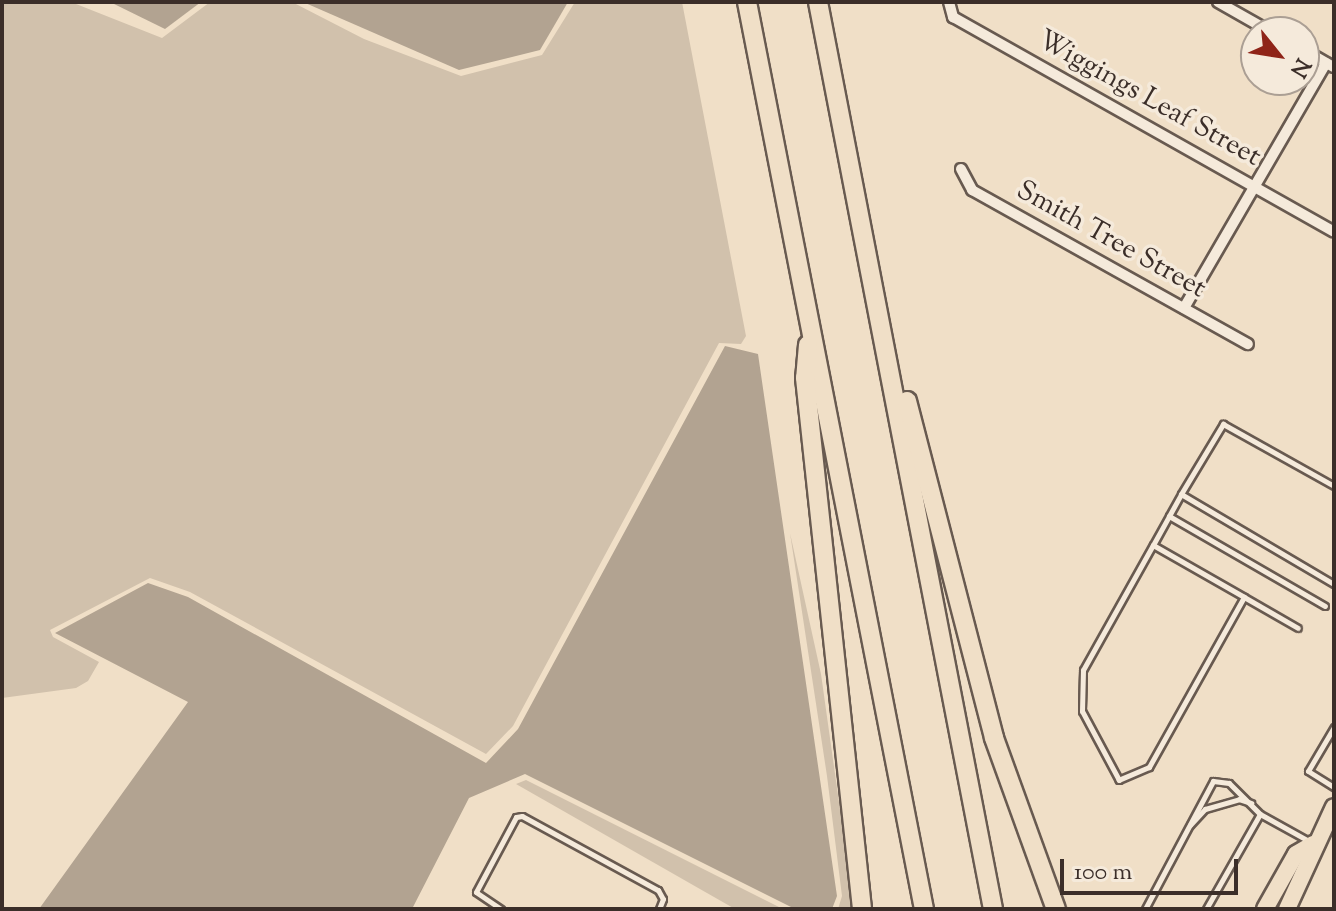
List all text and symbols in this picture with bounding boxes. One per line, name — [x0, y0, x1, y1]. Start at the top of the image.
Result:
north arrow — [1240, 16, 1320, 96]
street label: Wiggings Leaf Street — [1031, 24, 1267, 174]
text: N — [1281, 51, 1317, 83]
street label: Smith Tree Street — [1010, 174, 1212, 306]
scale bar — [1064, 843, 1242, 893]
text: 100 m — [1074, 856, 1132, 890]

